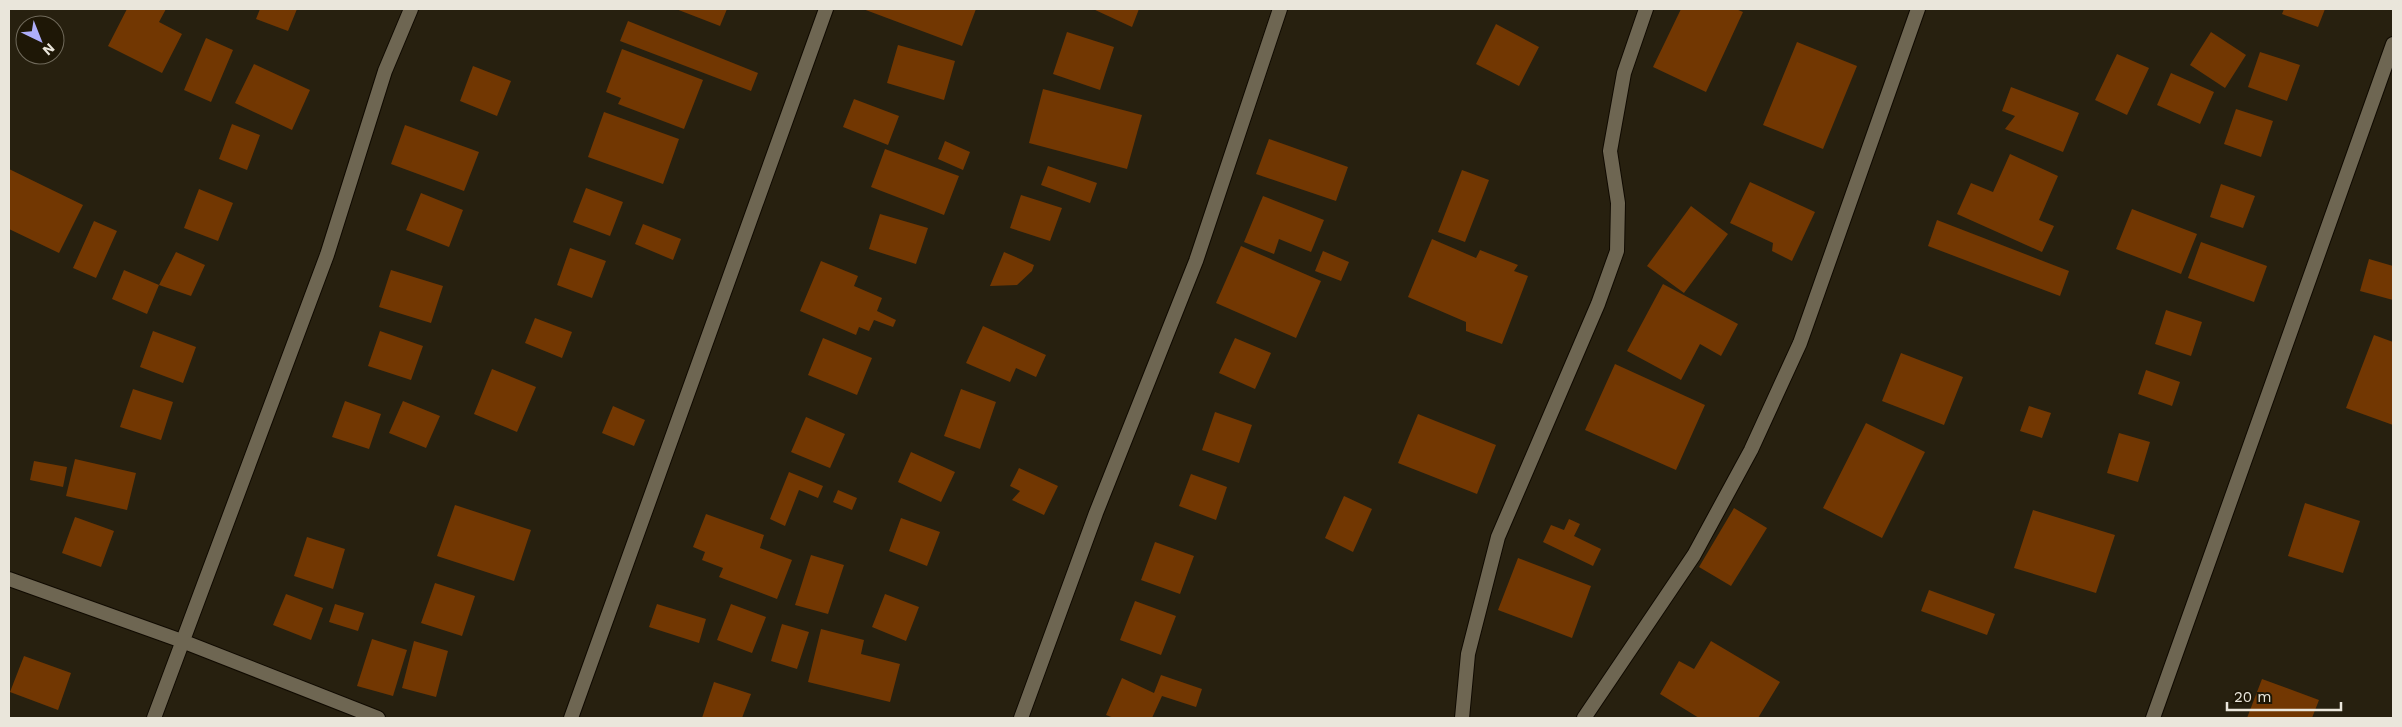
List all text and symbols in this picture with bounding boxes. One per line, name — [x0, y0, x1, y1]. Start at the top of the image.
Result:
north arrow — [15, 15, 65, 65]
text: N — [40, 40, 58, 59]
scale bar — [2227, 680, 2341, 712]
text: 20 m — [2234, 688, 2272, 706]

